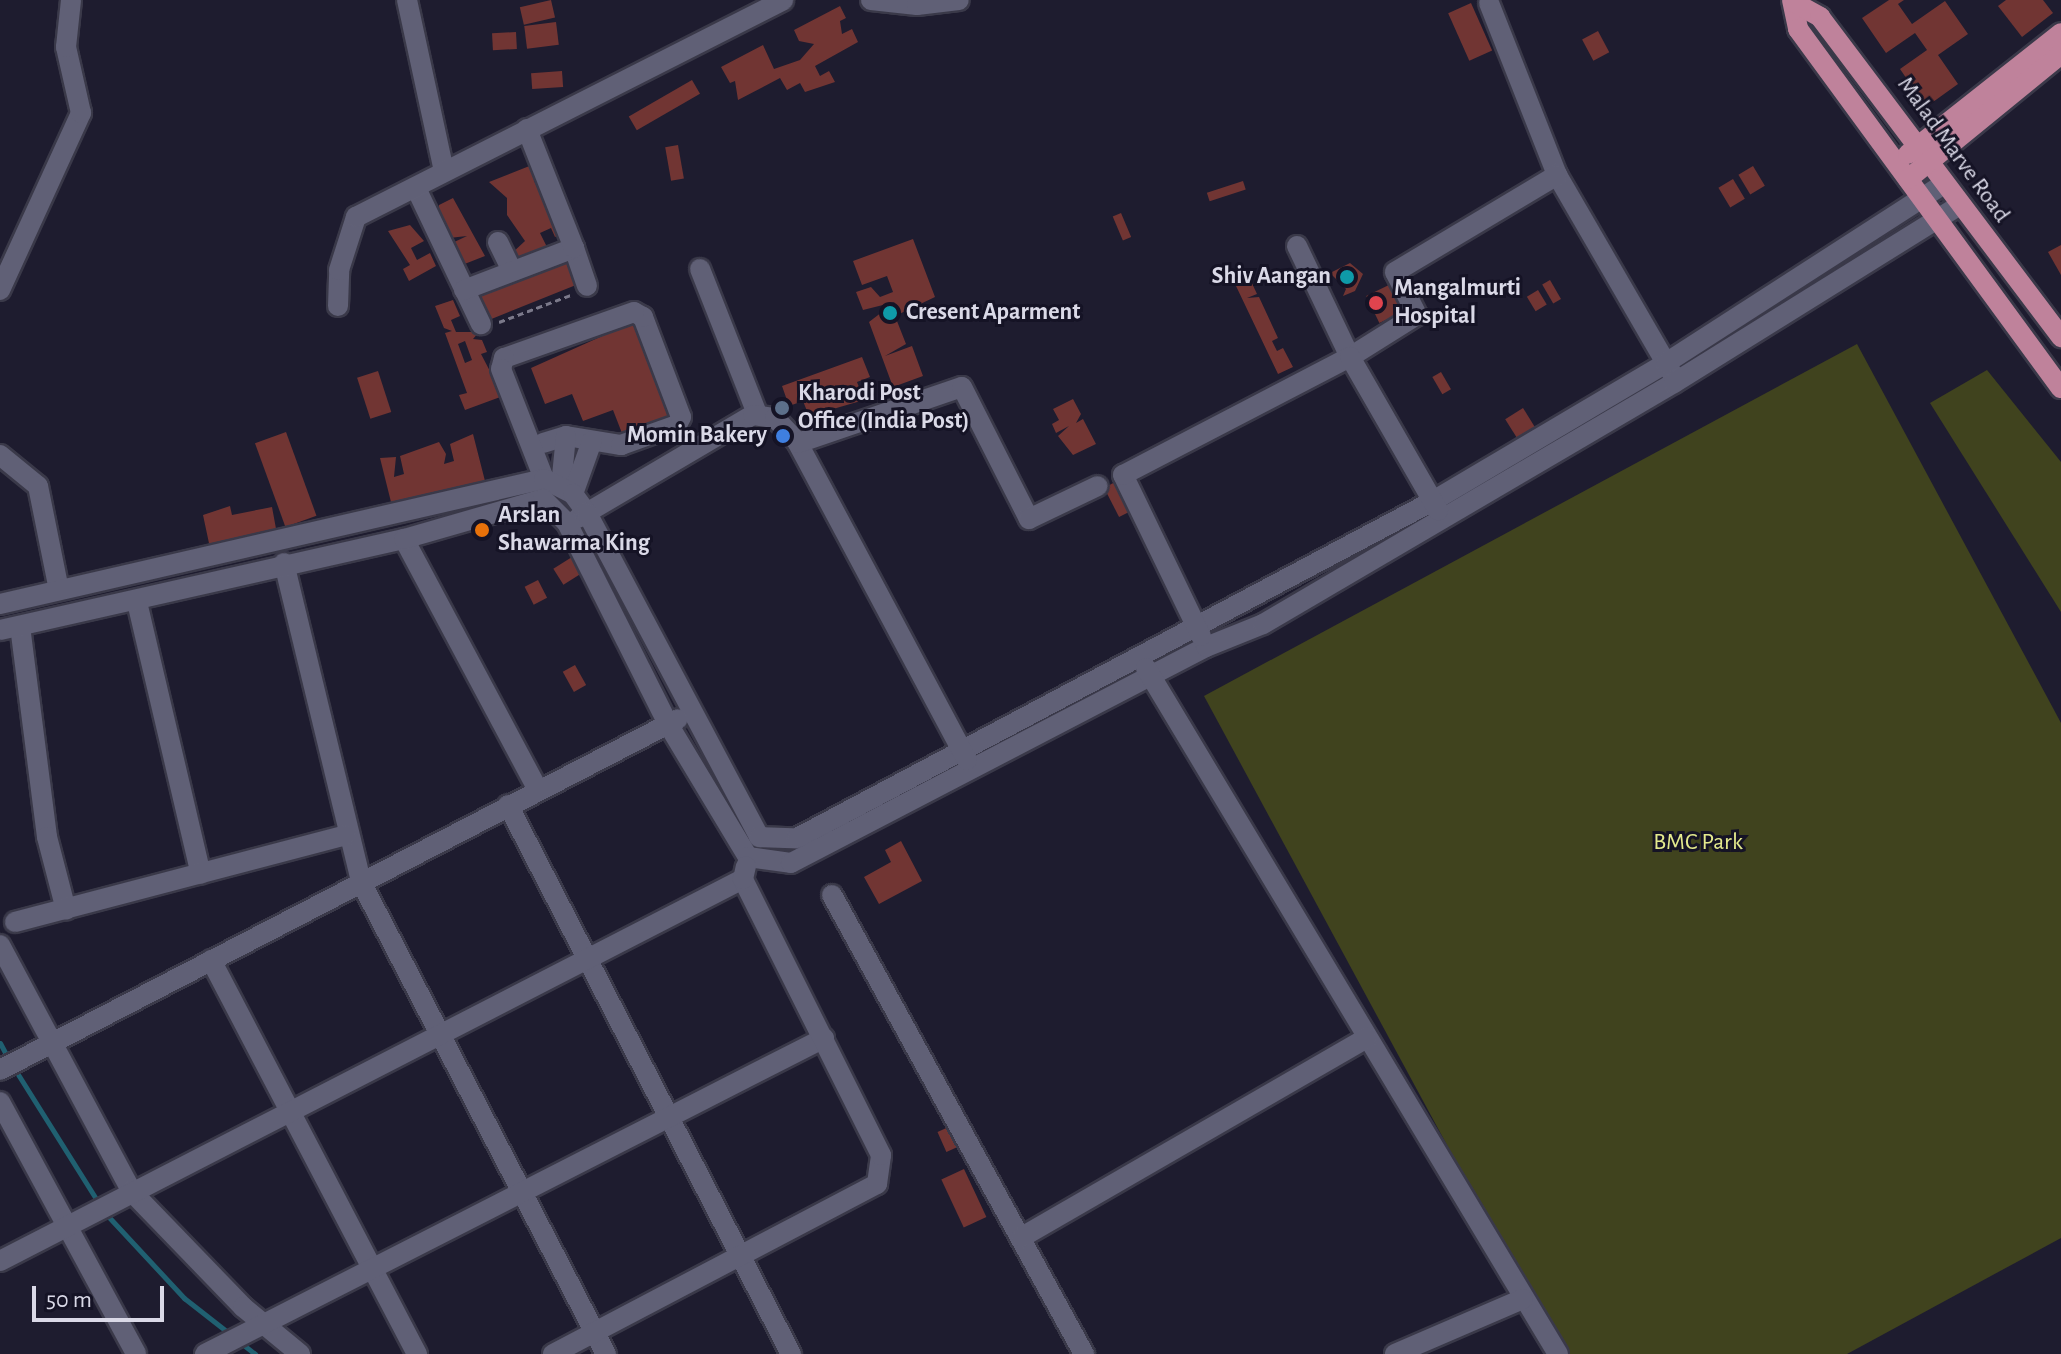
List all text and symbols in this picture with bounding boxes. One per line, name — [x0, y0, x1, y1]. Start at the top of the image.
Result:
street label: Malad Marve Road — [1890, 71, 2016, 229]
place label: Shiv Aangan — [1212, 263, 1331, 291]
marker: Shiv Aangan — [1338, 268, 1356, 286]
place label: Mangalmurti Hospital — [1394, 275, 1521, 331]
marker: Mangalmurti Hospital — [1365, 292, 1387, 314]
place label: Cresent Aparment — [906, 299, 1080, 327]
marker: Cresent Aparment — [881, 304, 899, 322]
place label: Kharodi Post Office (India Post) — [798, 380, 969, 436]
marker: Kharodi Post Office (India Post) — [773, 399, 791, 417]
place label: Momin Bakery — [627, 422, 767, 450]
marker: Momin Bakery — [774, 427, 792, 445]
place label: Arslan Shawarma King — [498, 502, 650, 558]
marker: Arslan Shawarma King — [473, 521, 491, 539]
park label: BMC Park — [1653, 829, 1743, 857]
scale bar — [36, 1270, 168, 1320]
text: 50 m — [46, 1288, 92, 1312]

